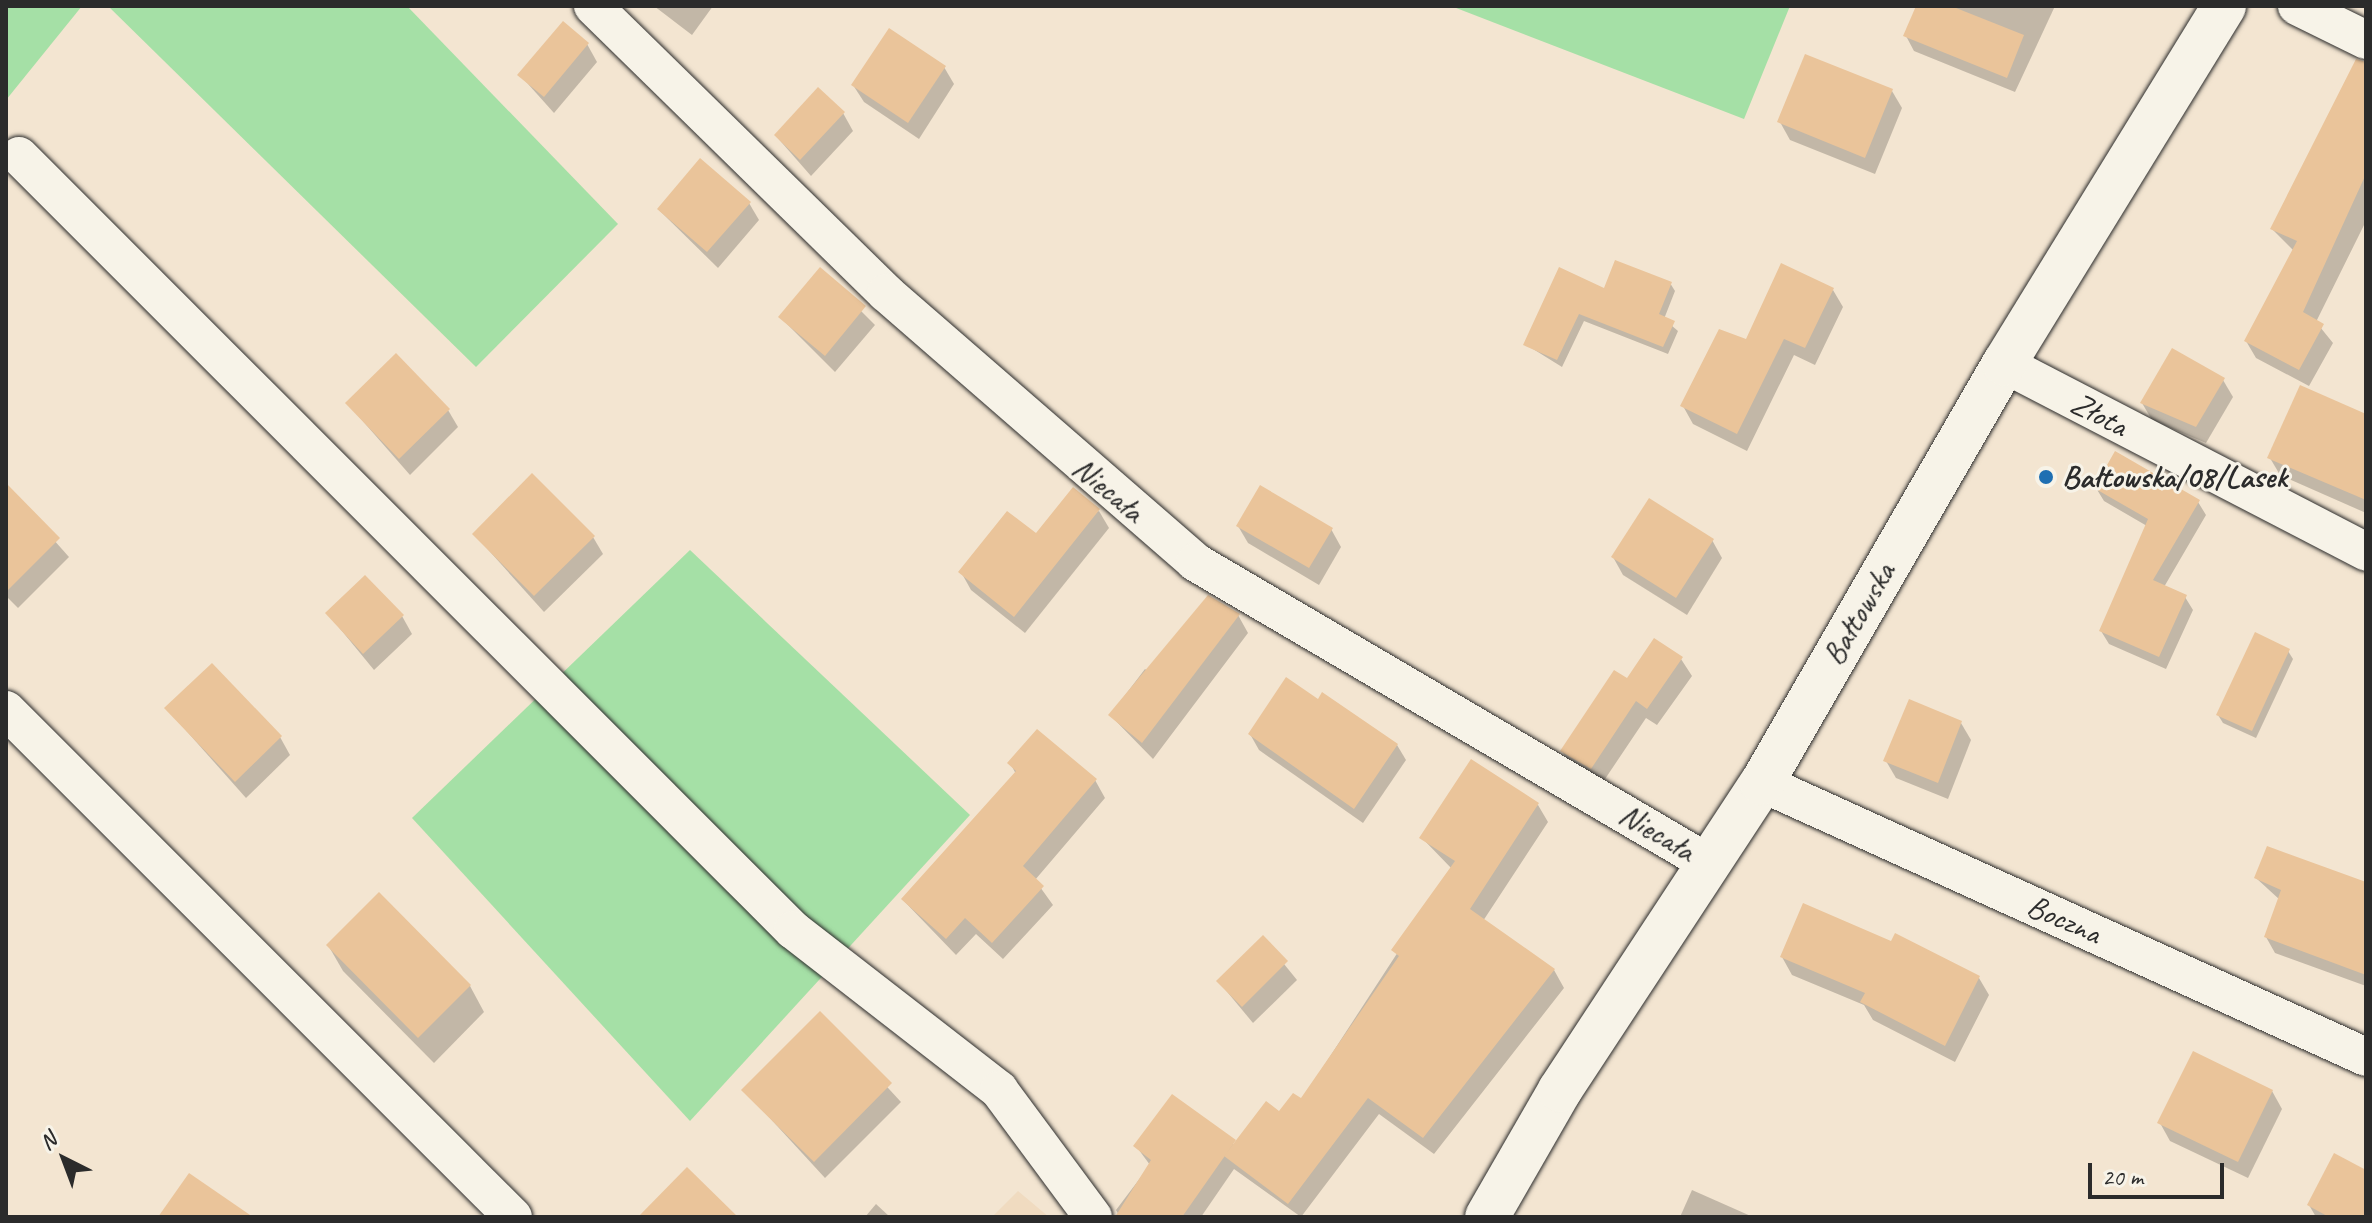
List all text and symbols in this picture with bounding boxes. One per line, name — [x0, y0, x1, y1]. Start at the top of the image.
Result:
street label: Złota — [2064, 384, 2134, 446]
street label: Niecała — [1064, 449, 1152, 531]
place label: Bałtowska/08/Lasek — [2062, 458, 2287, 496]
marker: Bałtowska/08/Lasek — [2037, 468, 2055, 486]
street label: Bałtowska — [1814, 556, 1904, 672]
street label: Niecała — [1612, 795, 1702, 871]
street label: Boczna — [2021, 887, 2107, 953]
north arrow — [24, 1119, 104, 1199]
text: N — [34, 1126, 62, 1156]
scale bar — [2092, 1147, 2228, 1197]
text: 20 m — [2102, 1162, 2143, 1192]

